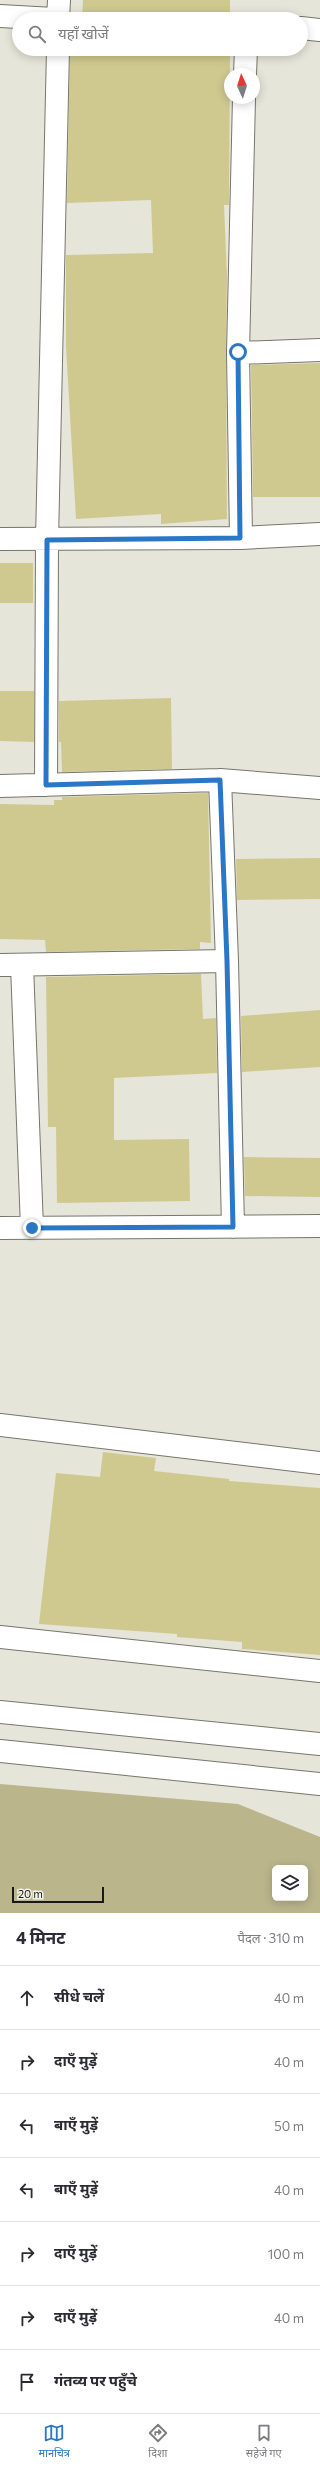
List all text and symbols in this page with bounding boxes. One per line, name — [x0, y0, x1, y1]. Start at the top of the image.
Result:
search box — [12, 12, 308, 56]
icon: search — [26, 23, 48, 45]
text: यहाँ खोजें — [58, 24, 109, 42]
north arrow — [224, 68, 260, 104]
route start — [229, 343, 247, 361]
route end — [23, 1219, 41, 1237]
map controls — [272, 1865, 308, 1901]
button: layers — [272, 1865, 308, 1901]
scale bar — [12, 1885, 104, 1904]
text: 20 m — [18, 1887, 43, 1900]
text: 4 मिनट — [16, 1927, 65, 1948]
text: पैदल · 310 m — [238, 1930, 304, 1946]
icon: ahead — [16, 1987, 38, 2009]
text: सीधे चलें — [54, 1987, 104, 2005]
text: 40 m — [274, 1990, 304, 2006]
icon: right — [16, 2051, 38, 2073]
text: दाएँ मुड़ें — [54, 2051, 97, 2069]
text: 40 m — [274, 2054, 304, 2070]
icon: left — [16, 2115, 38, 2137]
text: बाएँ मुड़ें — [54, 2115, 98, 2133]
text: 50 m — [274, 2118, 304, 2134]
icon: left — [16, 2179, 38, 2201]
text: बाएँ मुड़ें — [54, 2179, 98, 2197]
text: 40 m — [274, 2182, 304, 2198]
icon: right — [16, 2243, 38, 2265]
text: दाएँ मुड़ें — [54, 2243, 97, 2261]
text: 100 m — [268, 2246, 304, 2262]
icon: right — [16, 2307, 38, 2329]
text: दाएँ मुड़ें — [54, 2307, 97, 2325]
text: 40 m — [274, 2310, 304, 2326]
icon: arrive — [16, 2371, 38, 2393]
text: गंतव्य पर पहुँचे — [54, 2371, 137, 2389]
tab: मानचित्र — [38, 2422, 70, 2461]
tab: दिशा — [147, 2422, 169, 2461]
tab: सहेजे गए — [246, 2422, 282, 2461]

